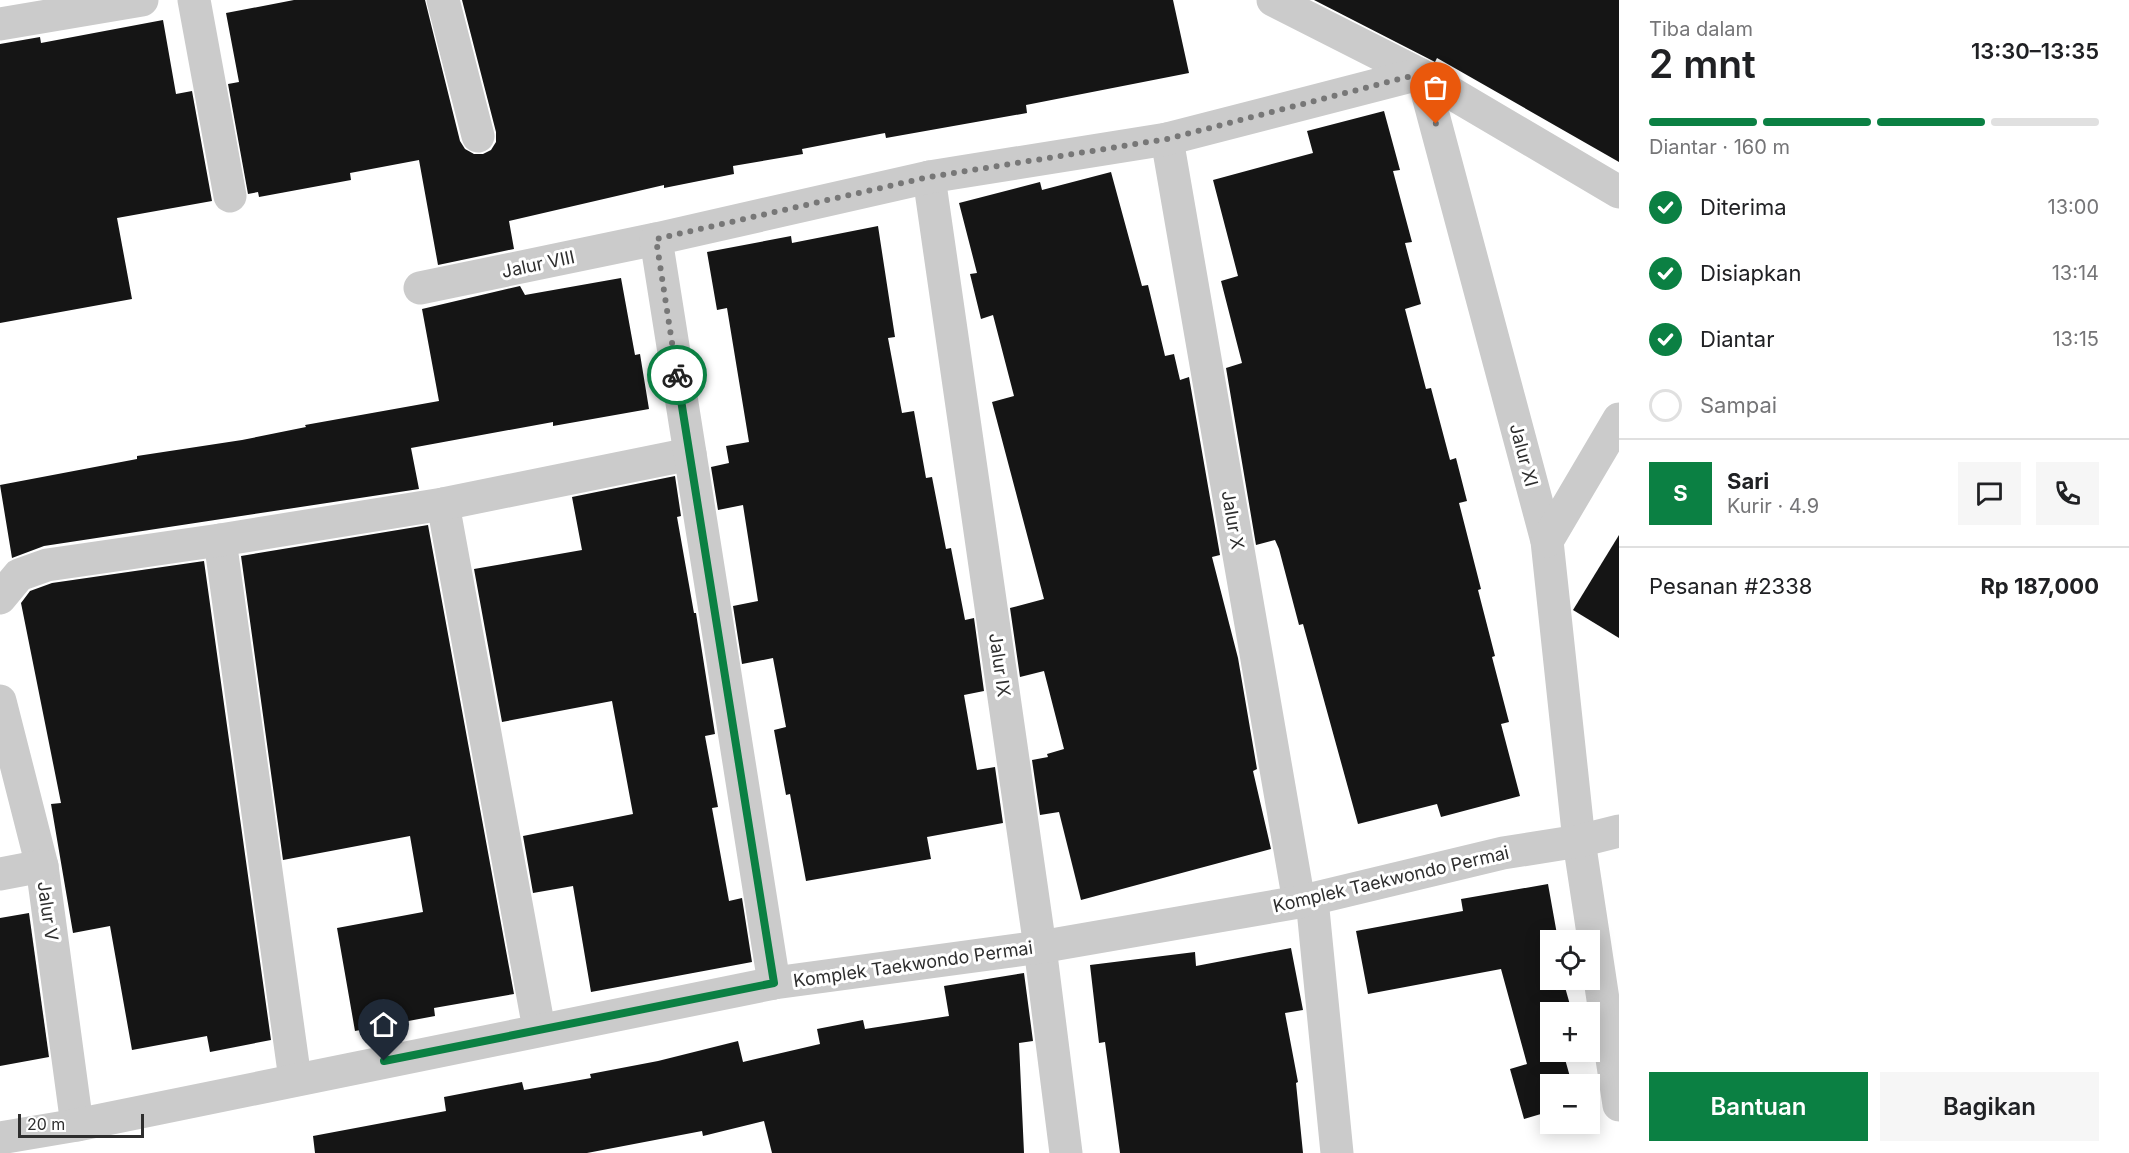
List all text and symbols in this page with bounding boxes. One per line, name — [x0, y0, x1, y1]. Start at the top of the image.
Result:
text: Tiba dalam — [1649, 17, 1753, 41]
text: 13:30–13:35 — [1971, 38, 2099, 64]
text: 2 mnt — [1649, 40, 1756, 87]
pin — [1410, 62, 1461, 124]
icon: bag — [1419, 71, 1452, 104]
text: Diantar · 160 m — [1649, 135, 1790, 159]
icon: check — [1649, 191, 1682, 224]
text: Diterima — [1700, 194, 1787, 220]
text: 13:00 — [2048, 195, 2099, 219]
street label: Jalur VIII — [500, 246, 576, 282]
icon: check — [1649, 257, 1682, 290]
text: Disiapkan — [1700, 260, 1801, 286]
text: 13:14 — [2052, 261, 2099, 285]
icon: check — [1649, 323, 1682, 356]
text: Diantar — [1700, 326, 1775, 352]
text: 13:15 — [2052, 327, 2099, 351]
courier — [647, 345, 707, 405]
icon: bike — [661, 359, 694, 392]
text: Sampai — [1700, 392, 1777, 418]
street label: Jalur XI — [1506, 421, 1542, 489]
button: chat — [1958, 462, 2021, 525]
button: phone — [2036, 462, 2099, 525]
text: Sari — [1727, 468, 1769, 494]
text: S — [1673, 480, 1688, 506]
street label: Jalur X — [1217, 489, 1249, 551]
text: Kurir · 4.9 — [1727, 494, 1819, 518]
text: Pesanan #2338 — [1649, 573, 1812, 599]
text: Rp 187,000 — [1980, 573, 2099, 599]
street label: Jalur IX — [985, 632, 1015, 698]
street label: Komplek Taekwondo Permai — [1271, 842, 1511, 916]
street label: Jalur V — [33, 880, 63, 942]
map controls — [1540, 930, 1600, 1134]
button: locate — [1540, 930, 1600, 990]
street label: Komplek Taekwondo Permai — [792, 937, 1034, 991]
pin — [358, 999, 409, 1061]
button: + — [1540, 1002, 1600, 1062]
icon: home — [367, 1008, 400, 1041]
button: Bantuan — [1649, 1072, 1868, 1141]
button: Bagikan — [1880, 1072, 2099, 1141]
button: − — [1540, 1074, 1600, 1134]
scale bar — [18, 1111, 144, 1138]
text: 20 m — [27, 1114, 65, 1134]

